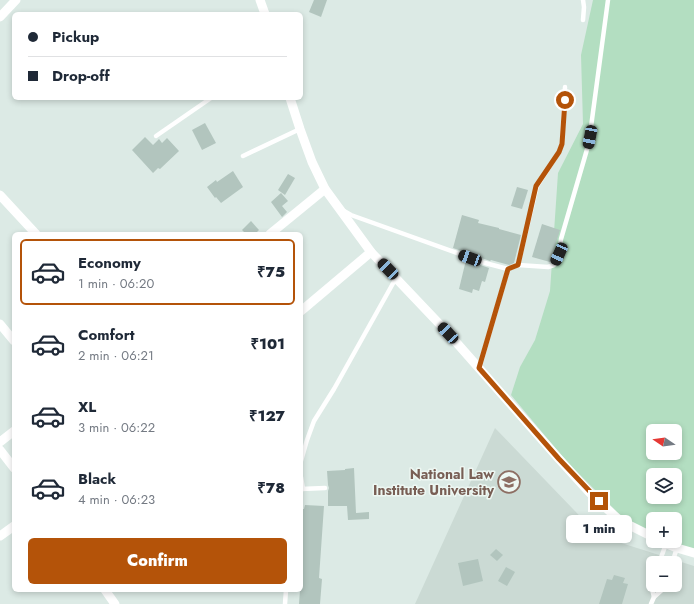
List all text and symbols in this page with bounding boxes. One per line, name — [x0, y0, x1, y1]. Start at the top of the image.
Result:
text: Pickup — [52, 26, 99, 48]
text: Drop-off — [52, 65, 110, 87]
route start — [556, 91, 574, 109]
car — [582, 124, 598, 150]
car — [549, 241, 569, 267]
car — [457, 248, 483, 268]
text: Economy — [78, 252, 141, 274]
icon: car — [30, 254, 66, 290]
car — [375, 256, 401, 282]
text: ₹75 — [257, 261, 285, 283]
text: 1 min · 06:20 — [78, 274, 154, 293]
car — [435, 320, 461, 346]
text: Comfort — [78, 324, 135, 346]
icon: car — [30, 326, 66, 362]
text: ₹101 — [250, 333, 285, 355]
text: 2 min · 06:21 — [78, 346, 154, 365]
text: XL — [78, 396, 96, 418]
icon: car — [30, 398, 66, 434]
text: ₹127 — [249, 405, 285, 427]
text: 3 min · 06:22 — [78, 418, 155, 437]
north arrow — [646, 424, 682, 460]
map controls — [646, 424, 682, 592]
place label: National Law Institute University — [373, 464, 495, 500]
text: Black — [78, 468, 116, 490]
button: layers — [646, 468, 682, 504]
school or university icon: National Law Institute University — [496, 469, 522, 495]
icon: car — [30, 470, 66, 506]
text: ₹78 — [257, 477, 285, 499]
text: 4 min · 06:23 — [78, 490, 155, 509]
route end — [590, 492, 608, 510]
button: + — [646, 512, 682, 548]
callout: 1 min — [566, 515, 632, 543]
text: 1 min — [583, 519, 615, 538]
button: Confirm — [28, 538, 287, 584]
button: − — [646, 556, 682, 592]

